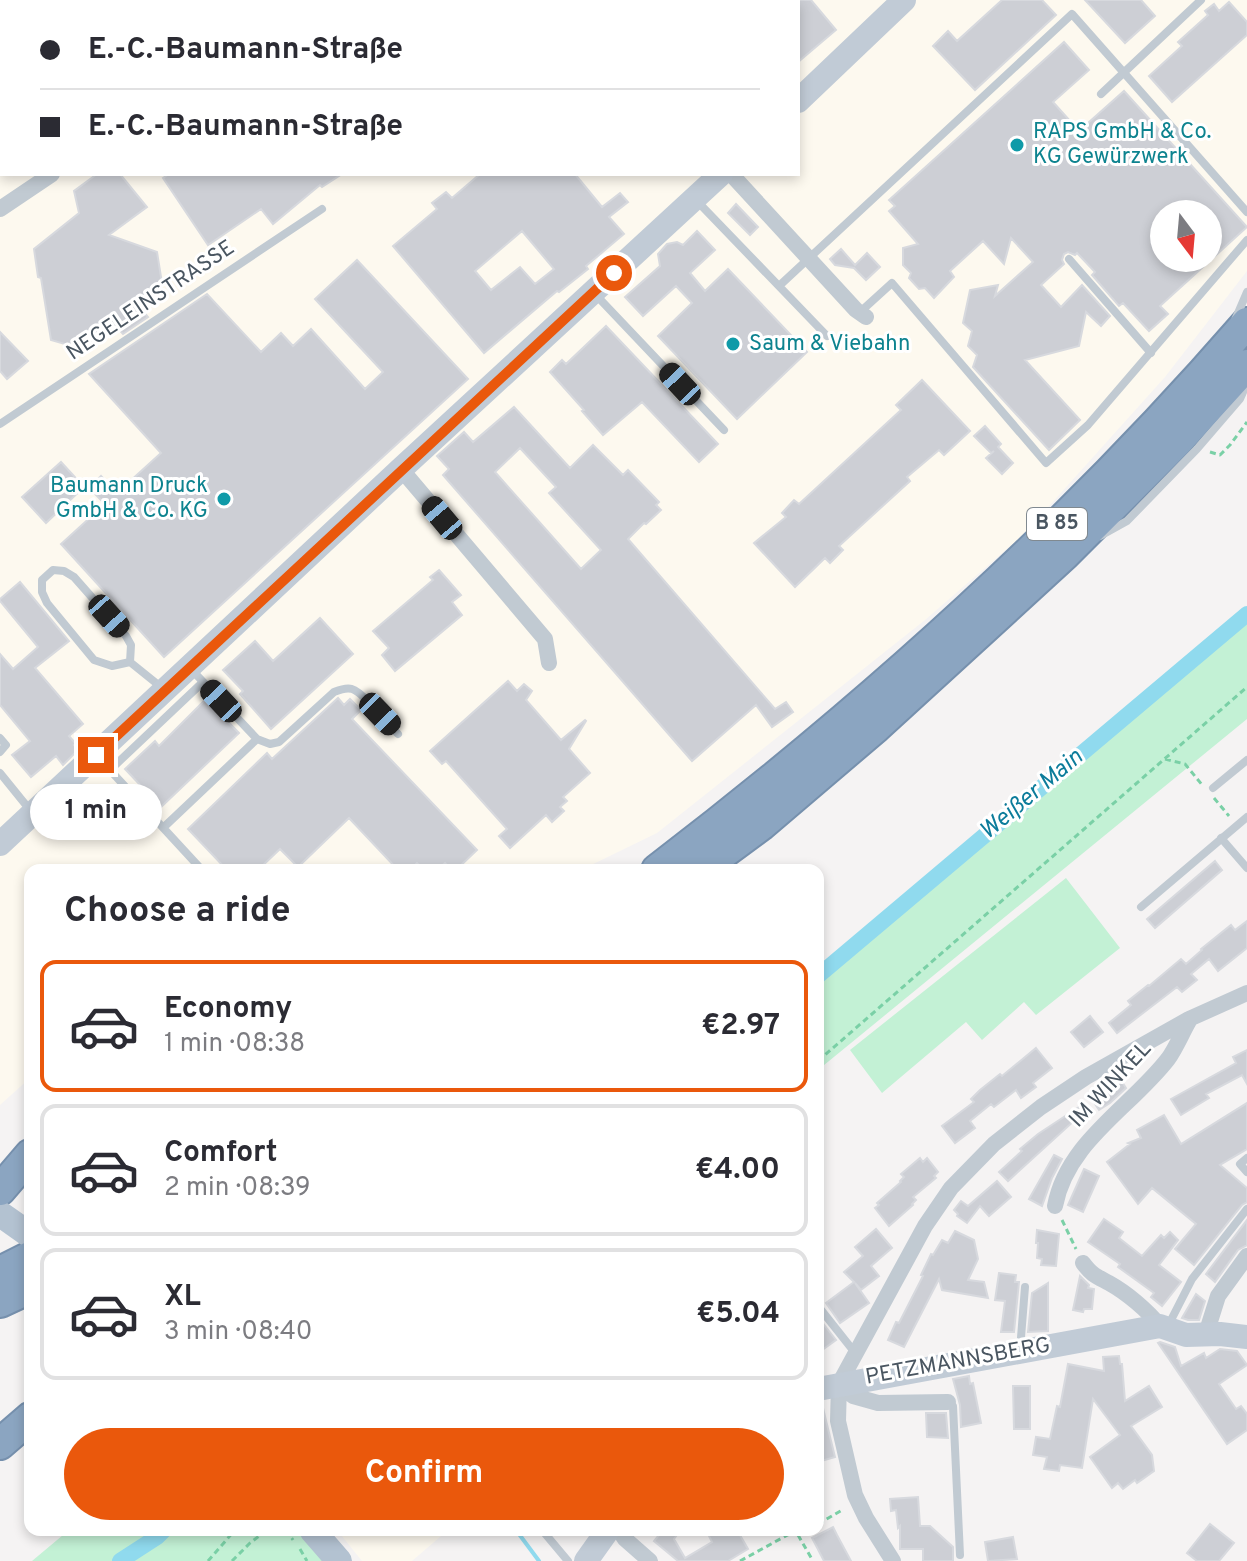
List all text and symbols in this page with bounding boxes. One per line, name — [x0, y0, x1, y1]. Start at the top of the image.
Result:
text: E.-C.-Baumann-Straße — [88, 32, 403, 69]
text: E.-C.-Baumann-Straße — [88, 109, 403, 146]
place label: RAPS GmbH & Co. KG Gewürzwerk — [1033, 119, 1212, 171]
marker: RAPS GmbH & Co. KG Gewürzwerk — [1008, 136, 1026, 154]
north arrow — [1150, 200, 1222, 272]
map controls — [1150, 200, 1222, 272]
street label: NEGELEINSTRASSE — [62, 235, 240, 367]
route start — [596, 255, 632, 291]
place label: Saum & Viebahn — [749, 331, 910, 358]
marker: Saum & Viebahn — [724, 335, 742, 353]
car — [655, 358, 705, 410]
place label: Baumann Druck GmbH & Co. KG — [50, 473, 208, 525]
marker: Baumann Druck GmbH & Co. KG — [215, 490, 233, 508]
car — [417, 492, 467, 544]
road number: B 85 — [1027, 508, 1087, 540]
car — [84, 590, 134, 642]
car — [196, 675, 246, 727]
car — [355, 688, 405, 740]
route end — [78, 737, 114, 773]
water label: Weißer Main — [974, 743, 1090, 847]
callout: 1 min — [30, 783, 162, 839]
text: 1 min — [65, 795, 127, 828]
text: Choose a ride — [64, 889, 290, 935]
icon: car — [68, 990, 140, 1062]
text: Economy — [164, 991, 292, 1028]
text: €2.97 — [701, 1008, 780, 1045]
text: 1 min · 08:38 — [164, 1028, 305, 1061]
street label: IM WINKEL — [1064, 1036, 1158, 1134]
icon: car — [68, 1134, 140, 1206]
text: Comfort — [164, 1135, 277, 1172]
text: €4.00 — [695, 1152, 780, 1189]
text: 2 min · 08:39 — [164, 1172, 311, 1205]
icon: car — [68, 1278, 140, 1350]
text: XL — [164, 1279, 201, 1316]
text: €5.04 — [696, 1296, 780, 1333]
text: 3 min · 08:40 — [164, 1316, 313, 1349]
street label: PETZMANNSBERG — [864, 1332, 1052, 1392]
button: Confirm — [64, 1428, 784, 1520]

